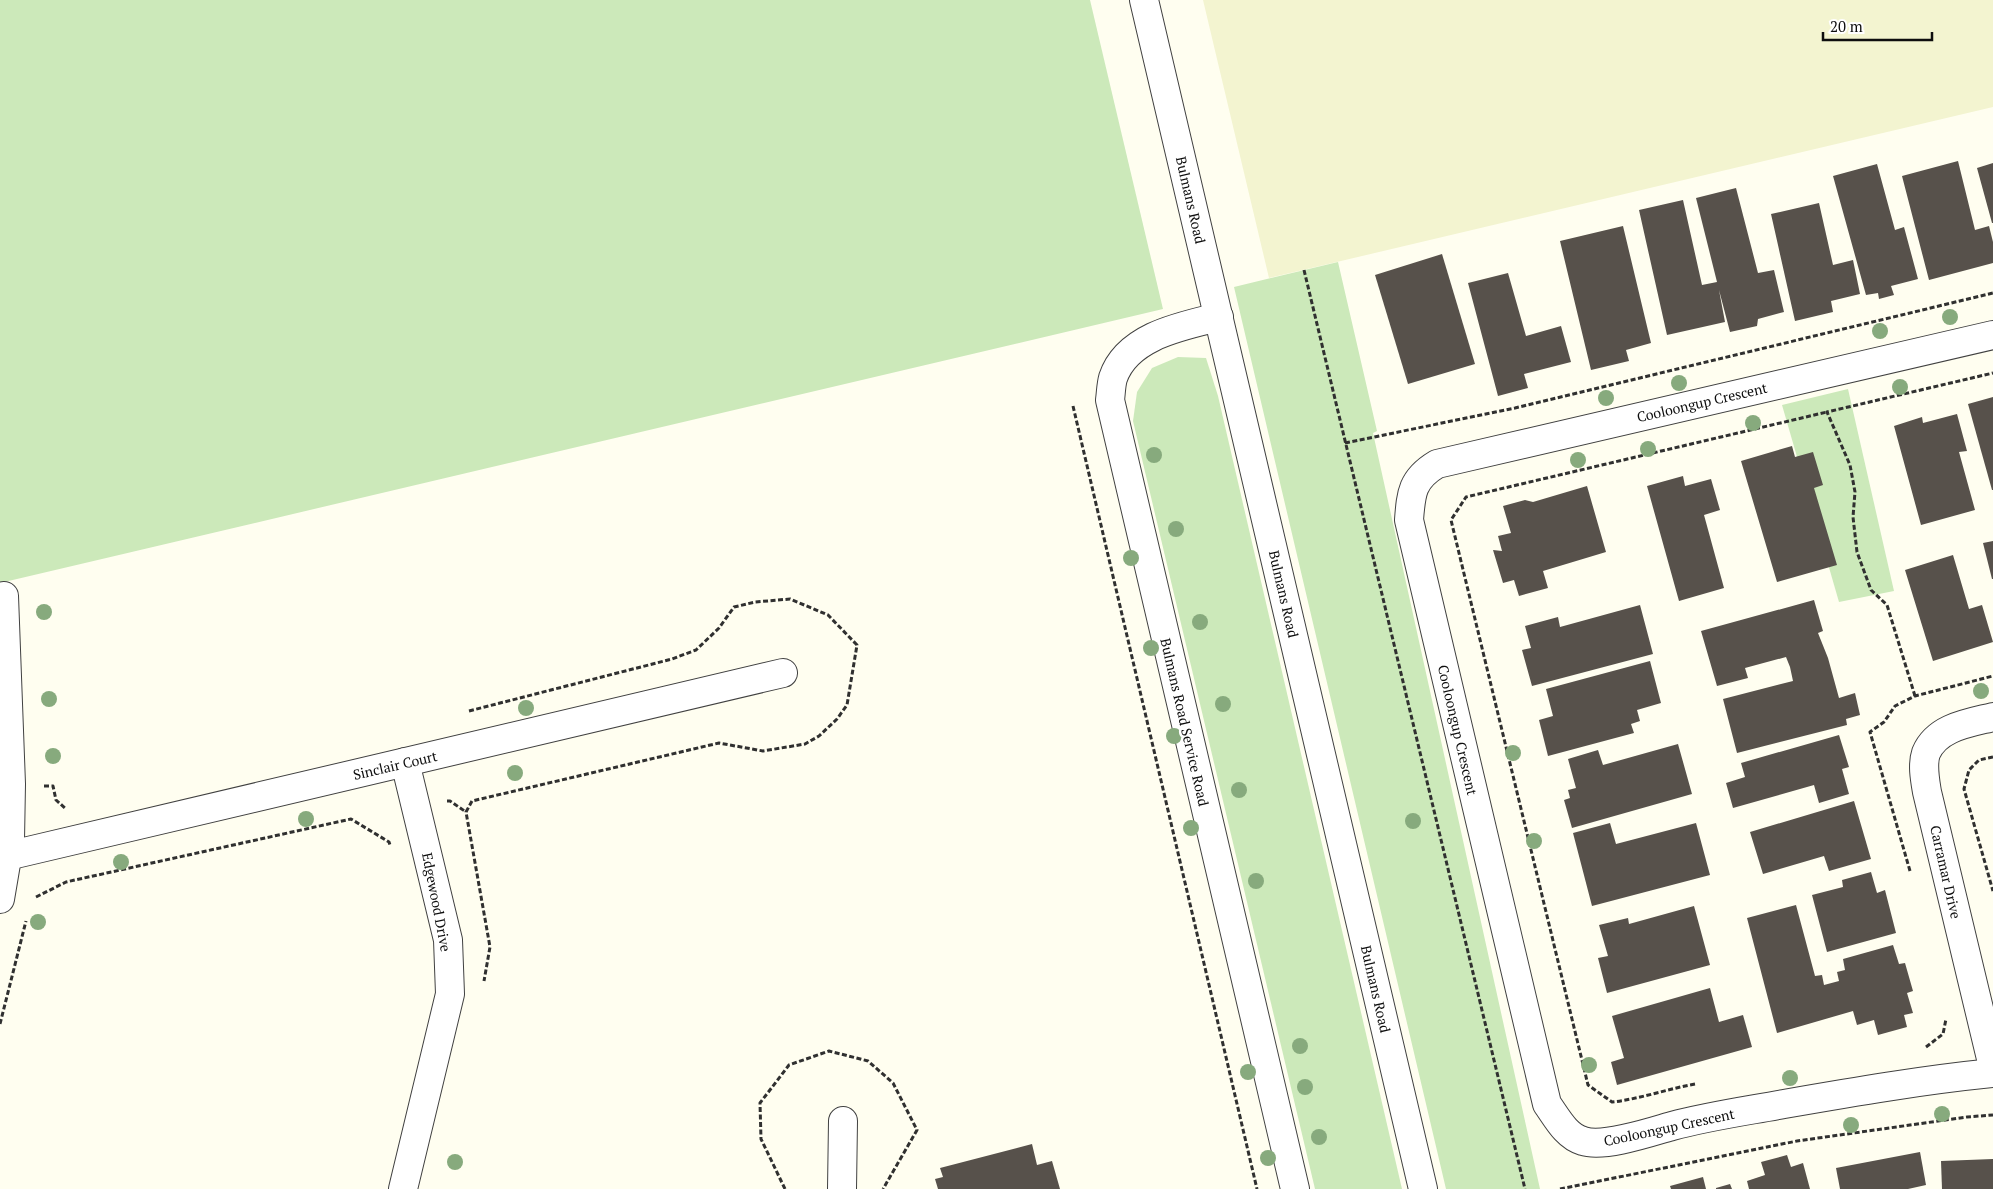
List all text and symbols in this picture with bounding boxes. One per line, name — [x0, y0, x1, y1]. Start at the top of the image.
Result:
scale bar — [1823, 10, 1932, 42]
text: 20 m — [1830, 16, 1863, 36]
street label: Bulmans Road — [1172, 154, 1210, 246]
street label: Cooloongup Crescent — [1635, 378, 1770, 426]
street label: Bulmans Road — [1265, 548, 1303, 640]
street label: Bulmans Road Service Road — [1156, 636, 1214, 808]
street label: Cooloongup Crescent — [1434, 663, 1482, 798]
street label: Sinclair Court — [351, 746, 440, 784]
street label: Carramar Drive — [1926, 823, 1966, 921]
street label: Edgewood Drive — [418, 851, 456, 953]
street label: Bulmans Road — [1357, 943, 1395, 1035]
street label: Cooloongup Crescent — [1602, 1104, 1737, 1150]

